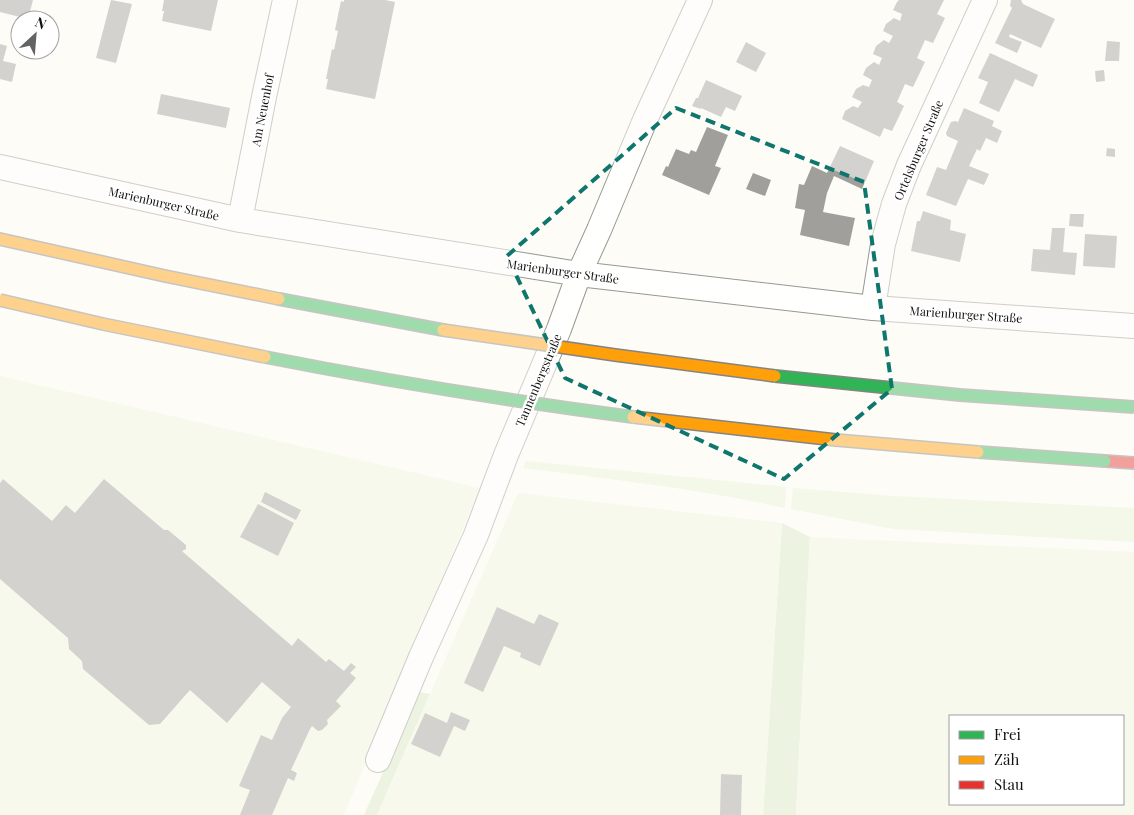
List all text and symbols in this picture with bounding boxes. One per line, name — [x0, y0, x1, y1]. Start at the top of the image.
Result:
north arrow — [10, 10, 60, 60]
text: N — [32, 12, 50, 34]
street label: Am Neuenhof — [247, 71, 277, 149]
street label: Ortelsburger Straße — [890, 97, 946, 203]
street label: Marienburger Straße — [107, 182, 221, 224]
street label: Marienburger Straße — [506, 255, 620, 287]
street label: Marienburger Straße — [909, 302, 1023, 326]
street label: Tannenbergstraße — [511, 331, 565, 429]
legend — [949, 715, 1124, 805]
text: Frei — [994, 724, 1022, 744]
text: Zäh — [994, 749, 1019, 769]
text: Stau — [994, 774, 1024, 794]

